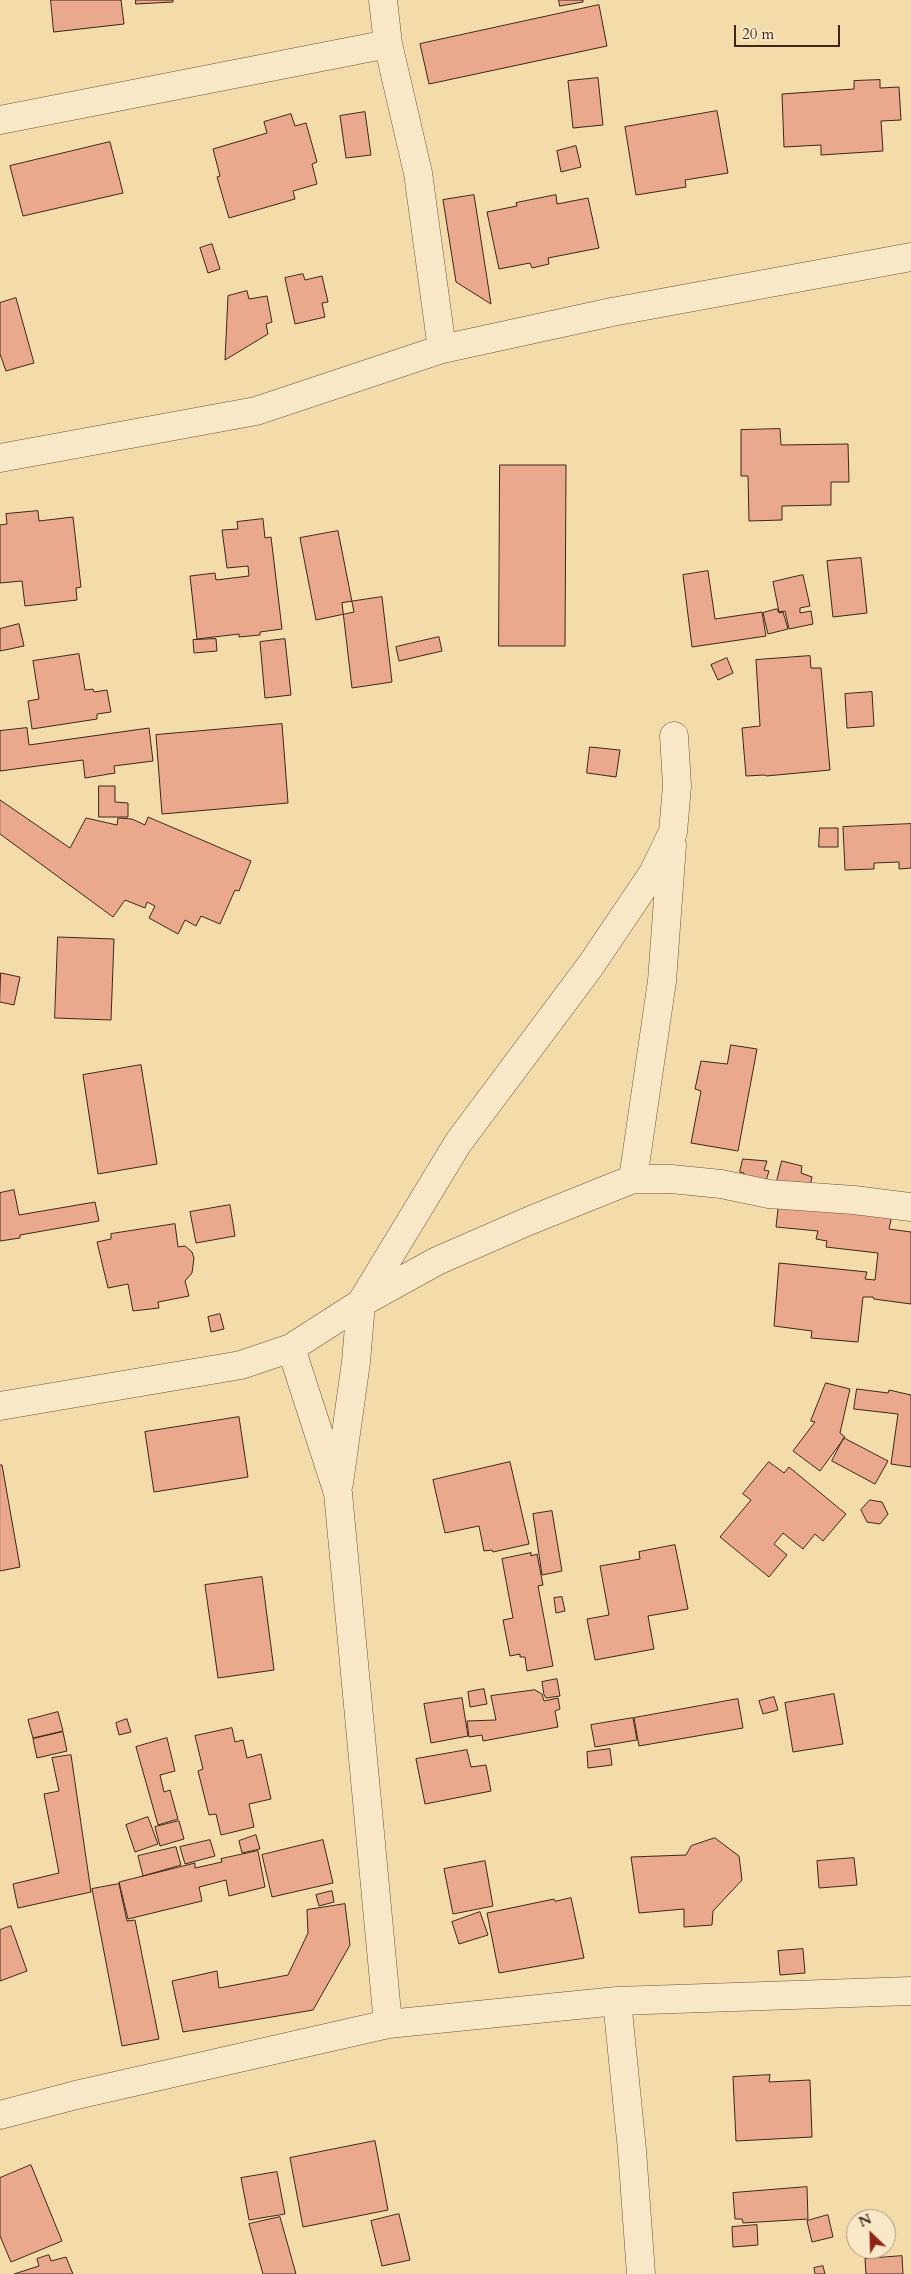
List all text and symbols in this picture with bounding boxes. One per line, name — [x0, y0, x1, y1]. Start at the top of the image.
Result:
scale bar — [736, 15, 842, 47]
text: 20 m — [742, 24, 774, 44]
north arrow — [846, 2209, 896, 2259]
text: N — [856, 2210, 875, 2232]

